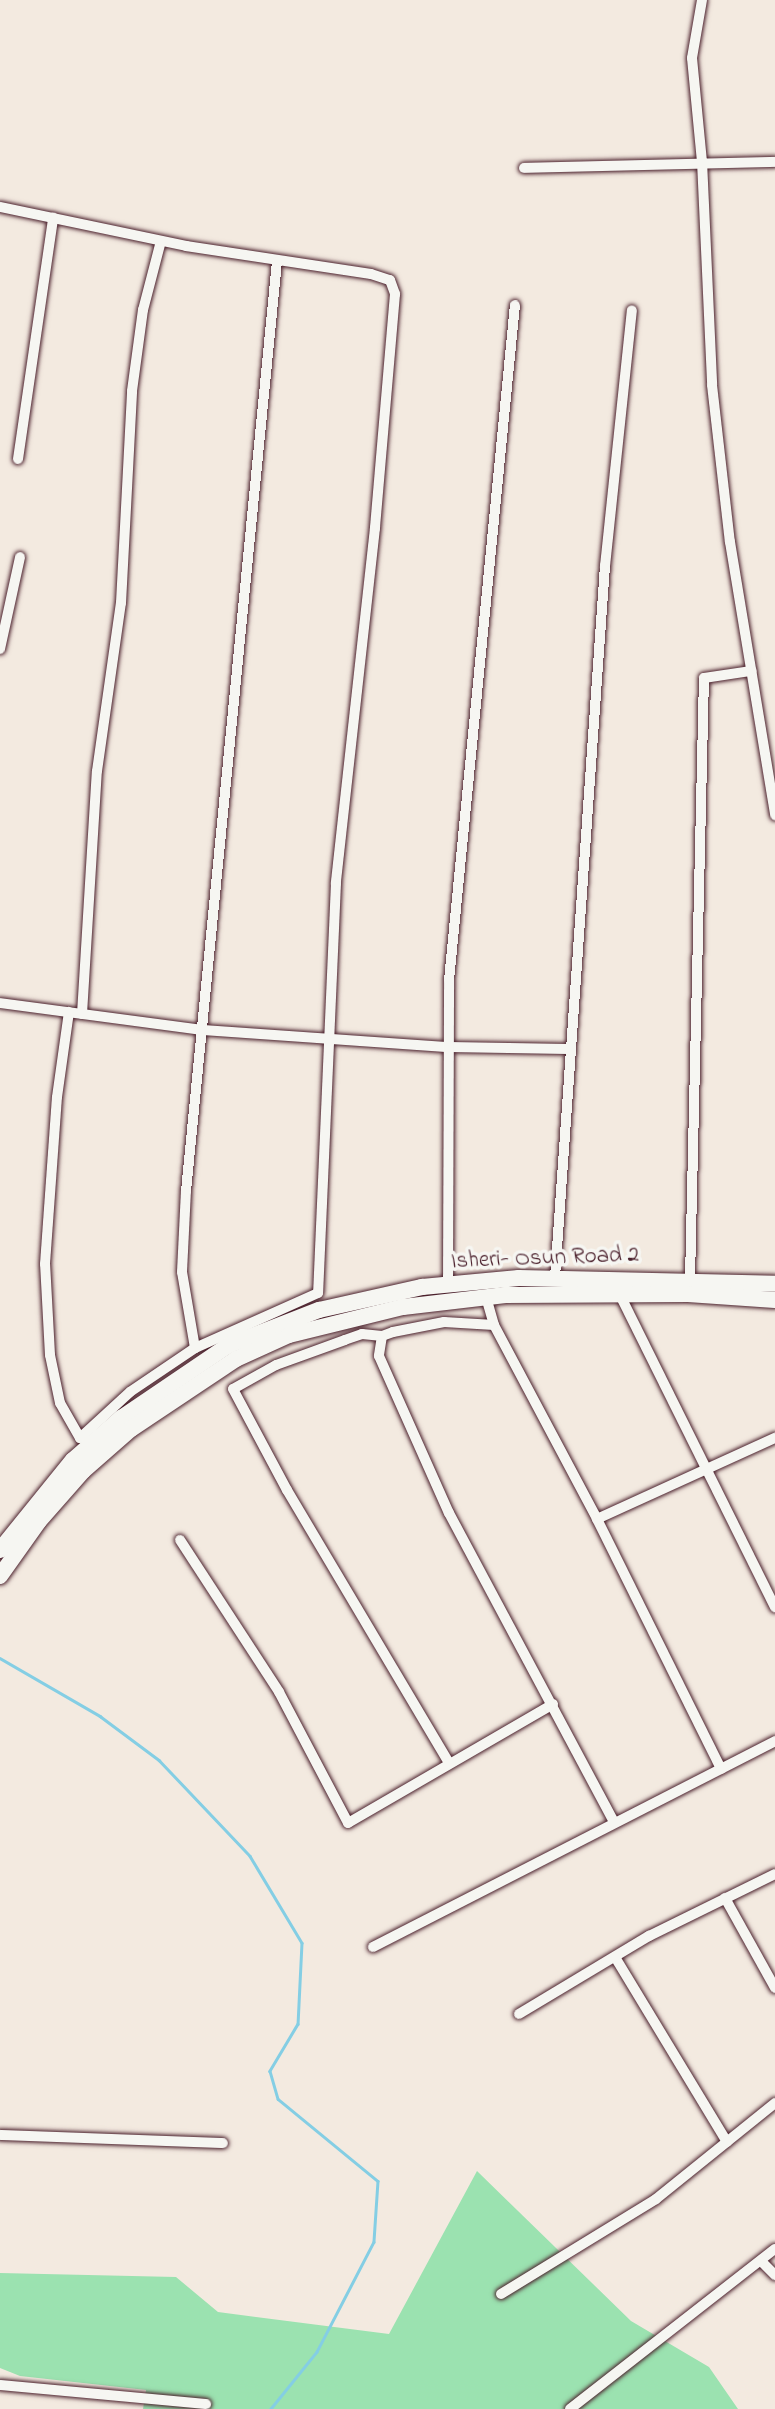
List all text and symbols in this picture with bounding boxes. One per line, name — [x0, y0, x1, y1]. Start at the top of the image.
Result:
street label: Isheri- Osun Road 2 — [450, 1242, 640, 1276]

